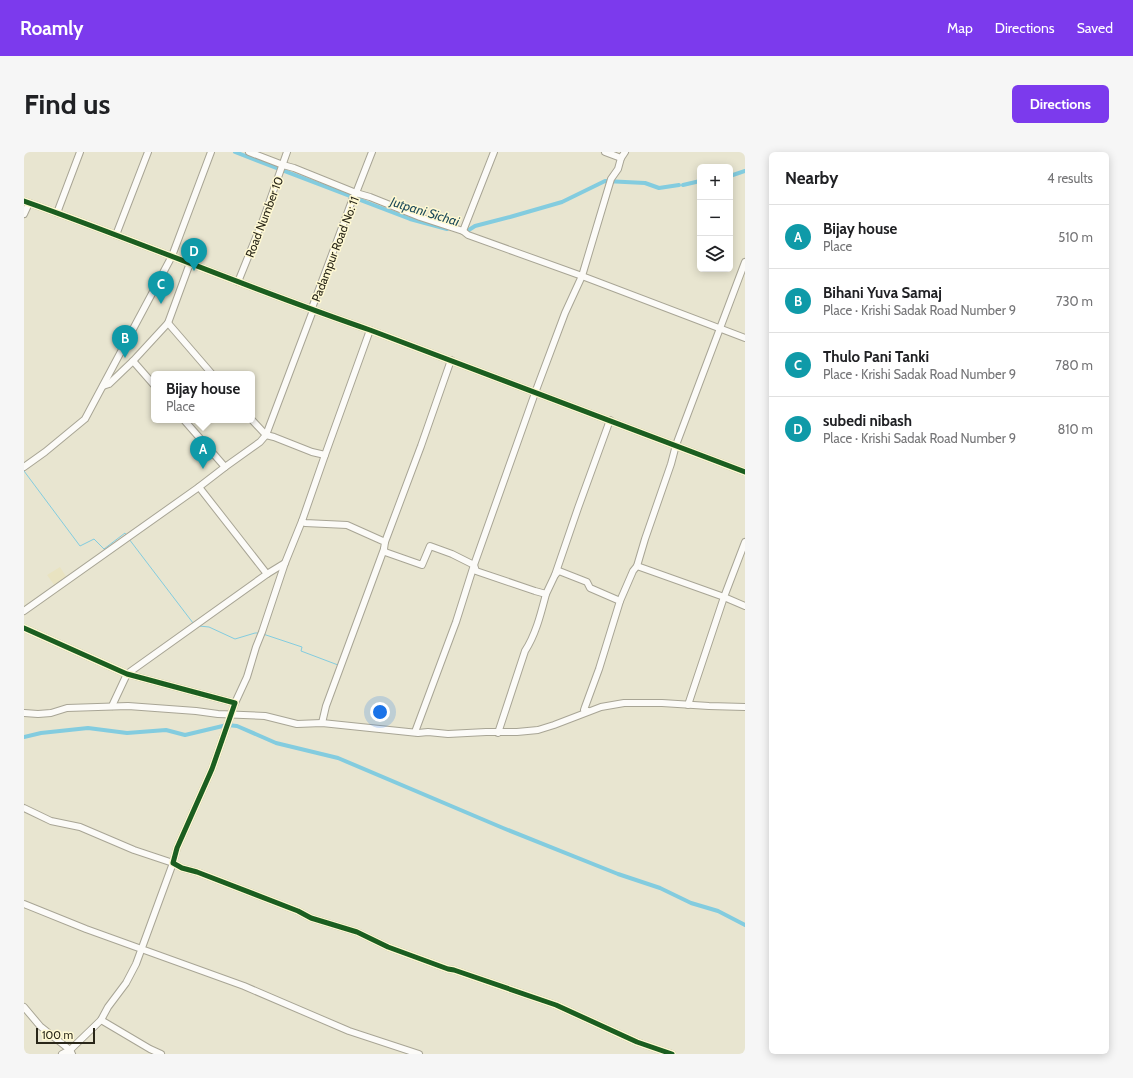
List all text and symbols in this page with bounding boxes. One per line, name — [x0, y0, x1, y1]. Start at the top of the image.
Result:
text: Roamly — [20, 17, 83, 40]
text: Map — [947, 19, 973, 37]
text: Directions — [995, 19, 1055, 37]
text: Saved — [1077, 19, 1113, 37]
button: Directions — [1012, 85, 1109, 123]
text: Find us — [24, 87, 110, 121]
map controls — [697, 164, 733, 272]
button: + — [697, 164, 733, 200]
text: Nearby — [785, 168, 838, 188]
text: 4 results — [1047, 170, 1093, 186]
street label: Road Number 10 — [242, 174, 286, 260]
water label: Jutpani Sichai — [388, 193, 462, 229]
street label: Padampur Road No: 11 — [308, 194, 362, 304]
button: − — [697, 200, 733, 236]
text: Bijay house — [823, 220, 897, 238]
text: A — [794, 229, 802, 245]
text: 510 m — [1058, 229, 1093, 245]
button: layers — [697, 236, 733, 272]
pin: D — [181, 238, 207, 271]
text: Place — [823, 238, 852, 254]
pin: C — [148, 271, 174, 304]
text: Bihani Yuva Samaj — [823, 284, 942, 302]
text: B — [794, 293, 802, 309]
text: 730 m — [1056, 293, 1093, 309]
text: Place · Krishi Sadak Road Number 9 — [823, 302, 1016, 318]
pin: B — [112, 325, 138, 358]
text: Thulo Pani Tanki — [823, 348, 929, 366]
text: C — [794, 357, 802, 373]
text: 780 m — [1055, 357, 1093, 373]
text: Place · Krishi Sadak Road Number 9 — [823, 366, 1016, 382]
popup — [151, 371, 255, 423]
text: Bijay house — [166, 380, 240, 398]
text: Place — [166, 398, 195, 414]
text: subedi nibash — [823, 412, 912, 430]
text: D — [793, 421, 803, 437]
text: 810 m — [1057, 421, 1093, 437]
text: Place · Krishi Sadak Road Number 9 — [823, 430, 1016, 446]
pin: A — [190, 436, 216, 469]
your location — [370, 702, 390, 722]
scale bar — [36, 1026, 95, 1045]
text: 100 m — [42, 1028, 73, 1042]

